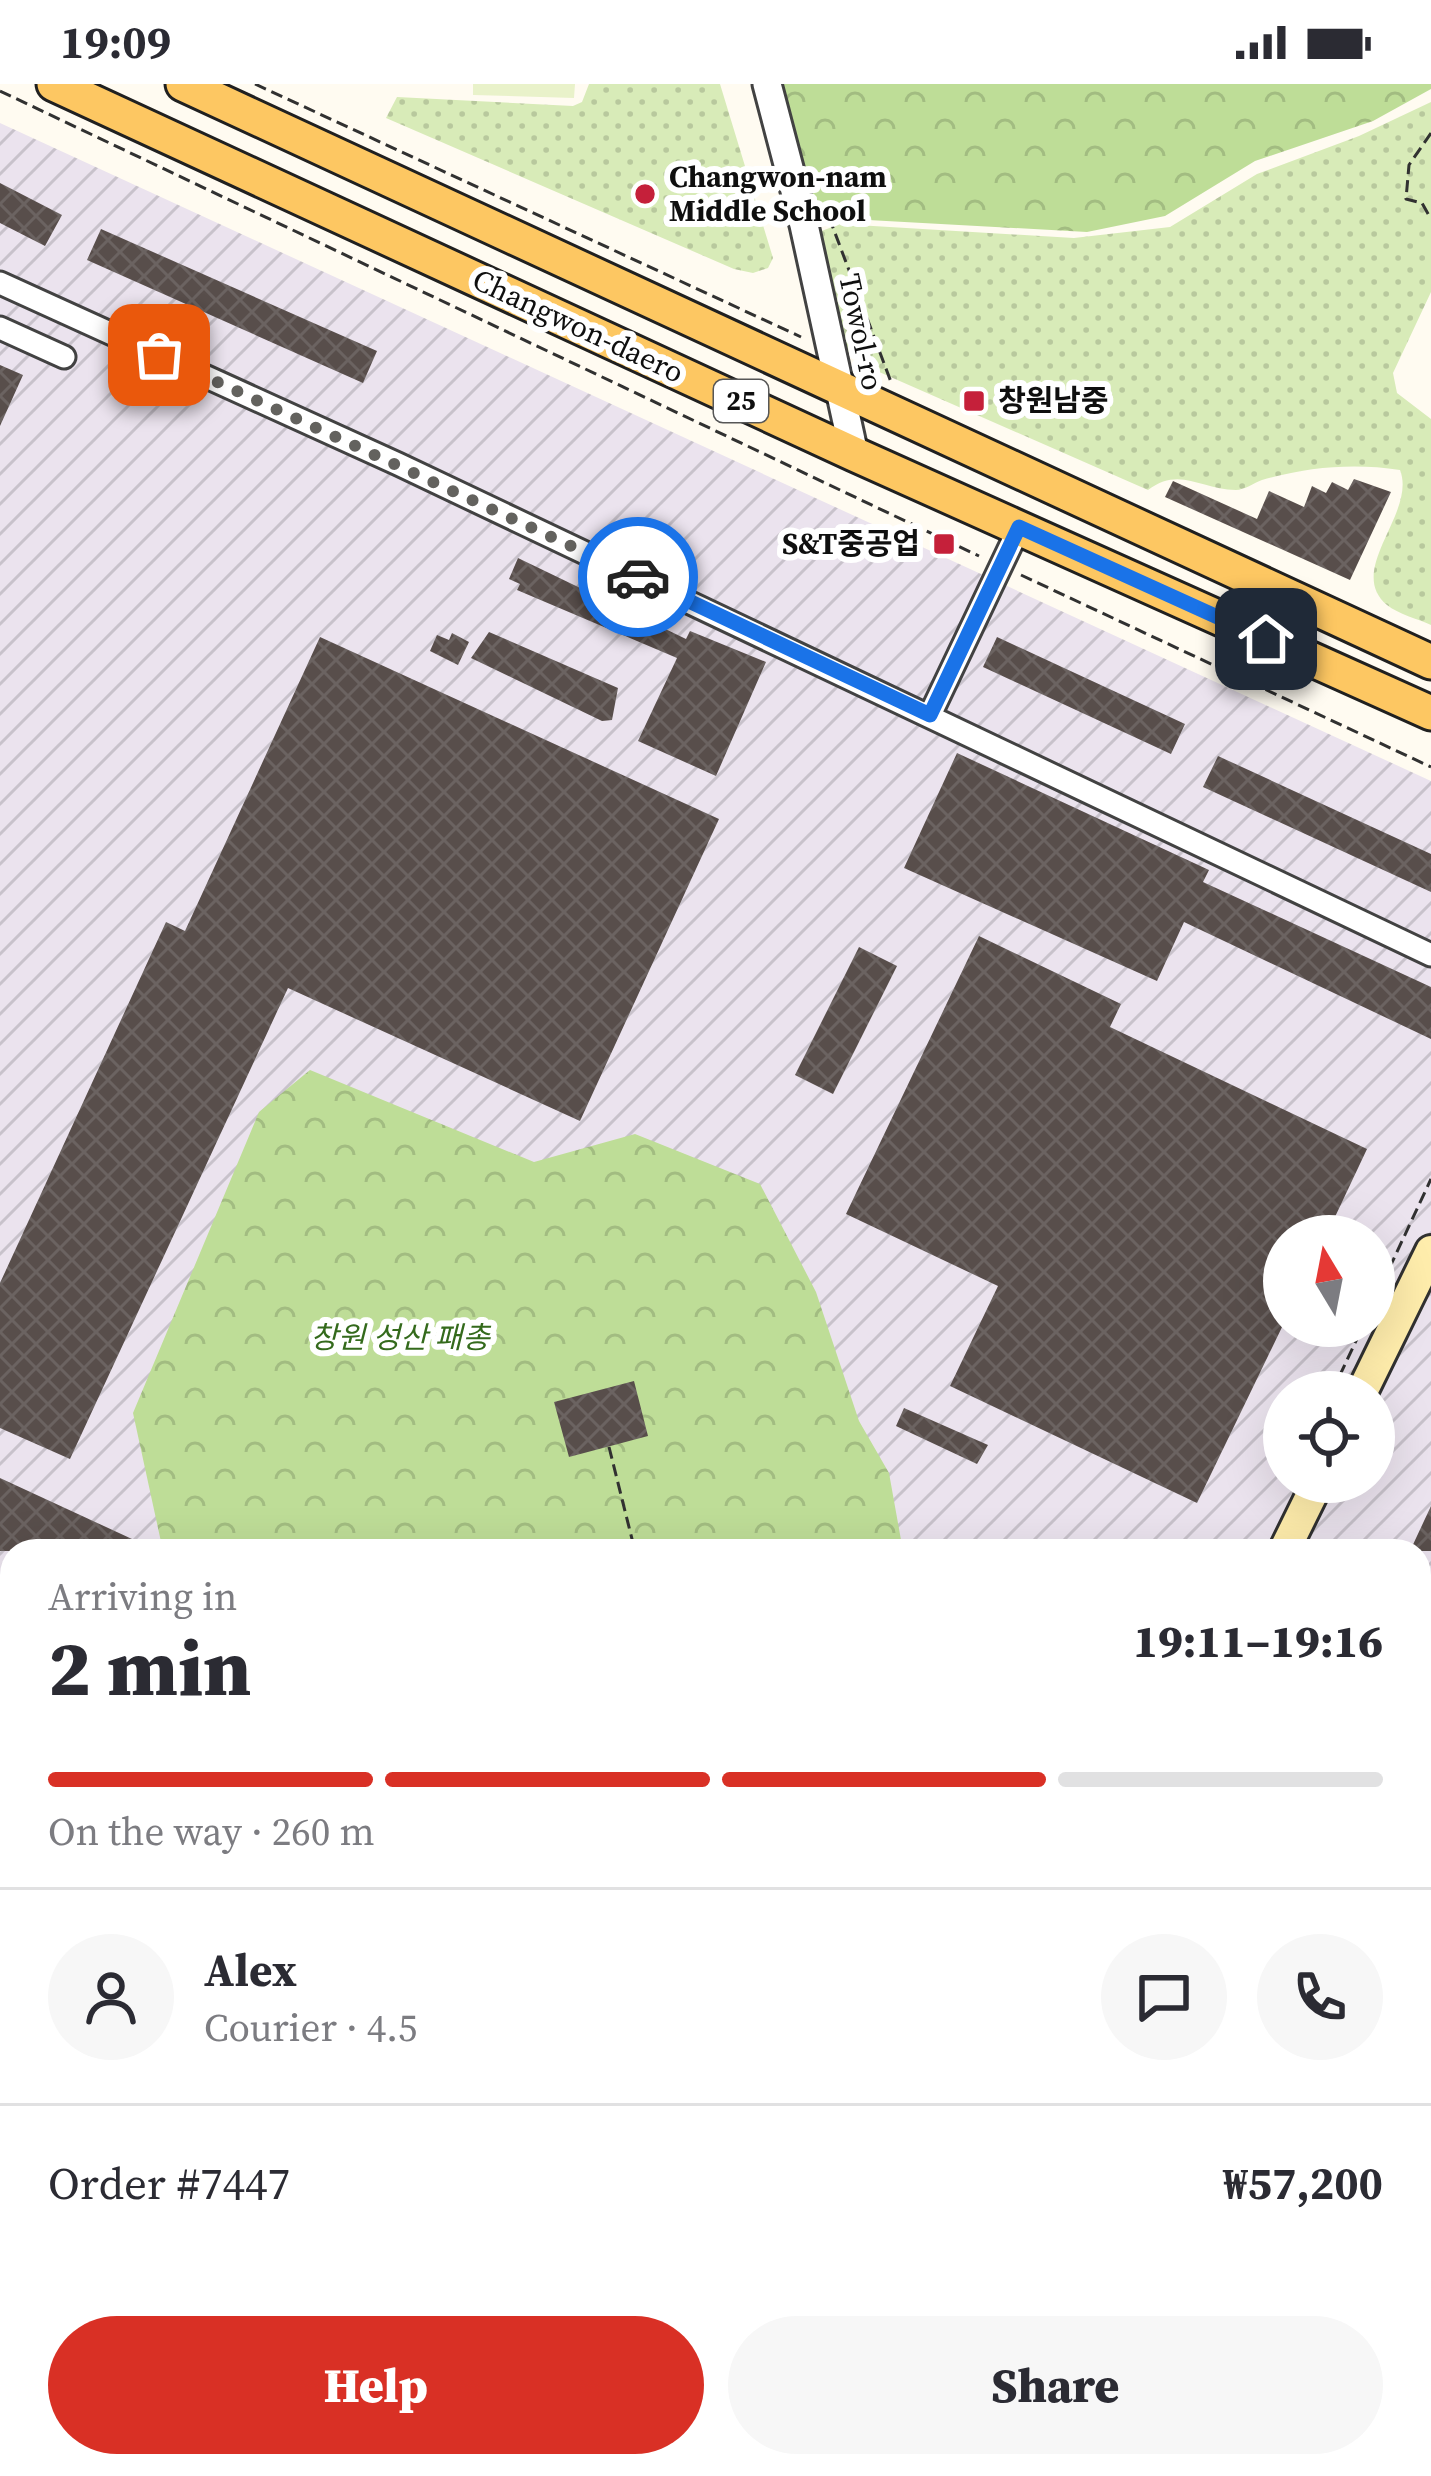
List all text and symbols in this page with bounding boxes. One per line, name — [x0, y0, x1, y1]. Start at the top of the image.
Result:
text: 19:09 — [60, 11, 171, 73]
place label: Changwon-nam Middle School — [669, 156, 887, 231]
marker: Changwon-nam Middle School — [632, 181, 658, 207]
street label: Changwon-daero — [466, 259, 691, 392]
street label: Towol-ro — [829, 270, 894, 394]
pin — [108, 304, 210, 406]
icon: bag — [126, 322, 192, 388]
road number: 25 — [714, 380, 768, 422]
place label: 창원남중 — [998, 380, 1108, 421]
marker: 창원남중 — [961, 388, 987, 414]
courier — [578, 517, 698, 637]
place label: S&T중공업 — [782, 523, 920, 564]
marker: S&T중공업 — [931, 531, 957, 557]
icon: car — [605, 544, 671, 610]
pin — [1215, 588, 1317, 690]
icon: home — [1233, 606, 1299, 672]
north arrow — [1263, 1215, 1395, 1347]
map controls — [1263, 1215, 1395, 1503]
park label: 창원 성산 패총 — [310, 1317, 492, 1358]
button: locate — [1263, 1371, 1395, 1503]
text: Arriving in — [48, 1570, 237, 1623]
text: 19:11–19:16 — [1133, 1610, 1383, 1672]
text: 2 min — [48, 1614, 251, 1721]
text: On the way · 260 m — [48, 1805, 375, 1858]
button: person — [48, 1934, 174, 2060]
button: chat — [1101, 1934, 1227, 2060]
button: phone — [1257, 1934, 1383, 2060]
text: Alex — [204, 1939, 297, 2001]
text: Courier · 4.5 — [204, 2001, 417, 2054]
text: Order #7447 — [48, 2152, 290, 2214]
text: ₩57,200 — [1223, 2152, 1383, 2214]
button: Help — [48, 2316, 704, 2454]
button: Share — [728, 2316, 1383, 2454]

